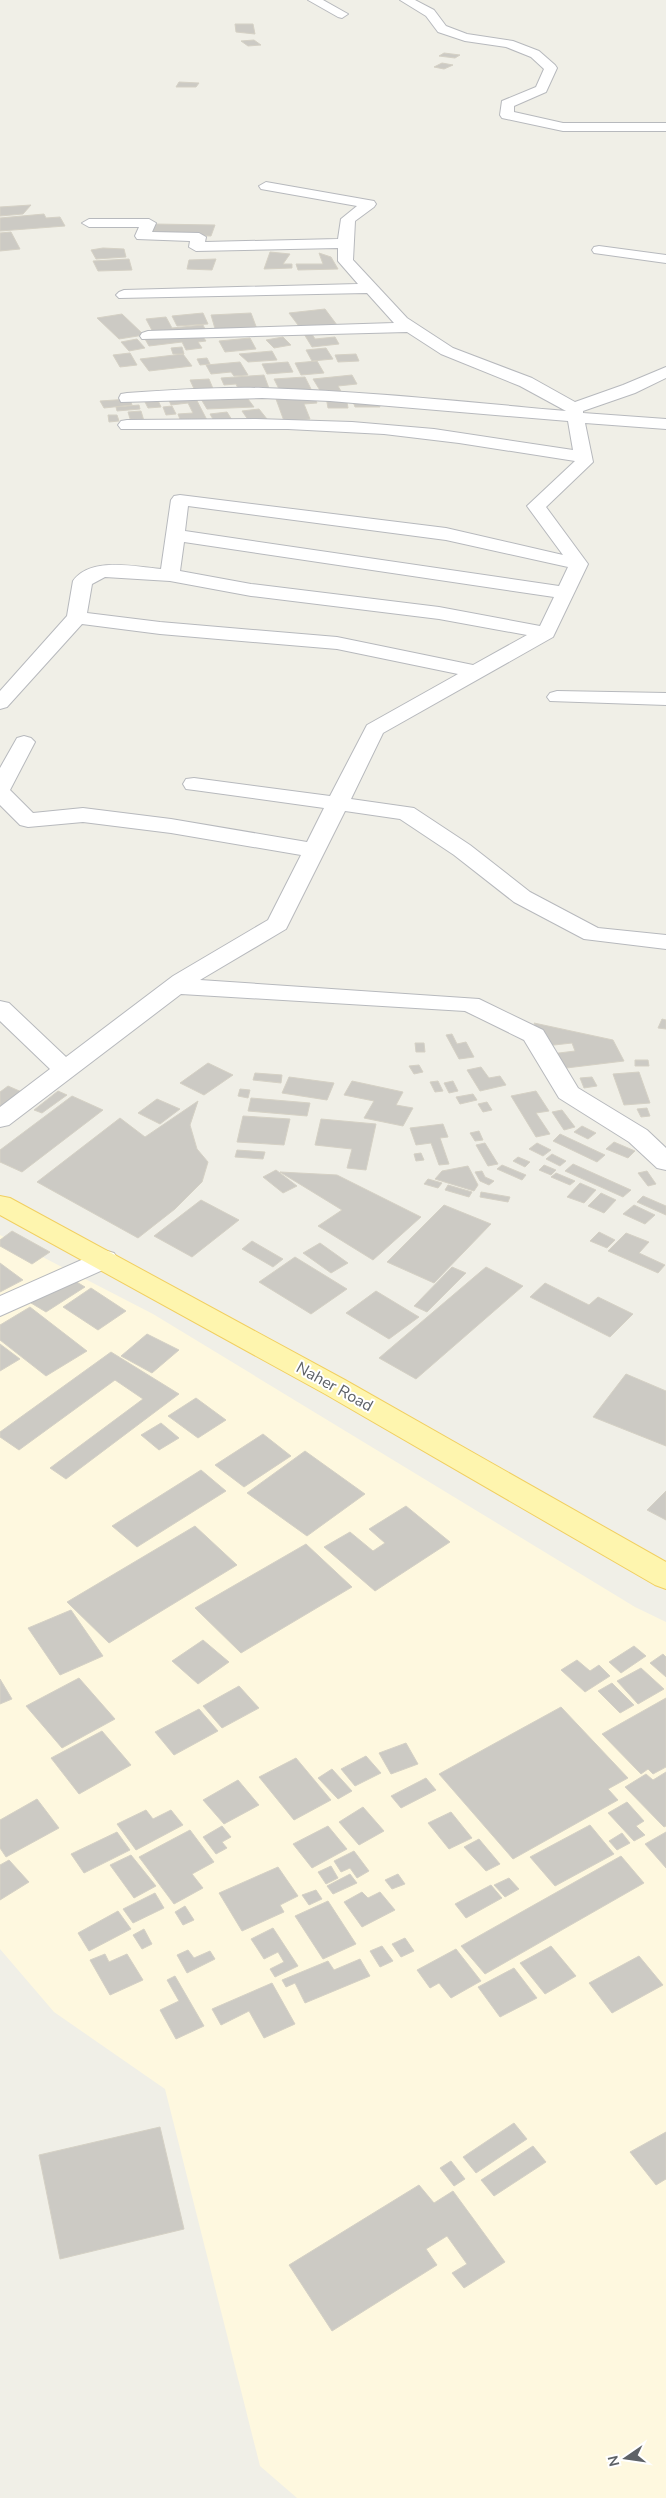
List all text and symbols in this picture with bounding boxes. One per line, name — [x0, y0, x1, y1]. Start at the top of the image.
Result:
street label: Naher Road — [292, 1357, 377, 1417]
north arrow — [601, 2433, 651, 2483]
text: N — [603, 2454, 624, 2468]

